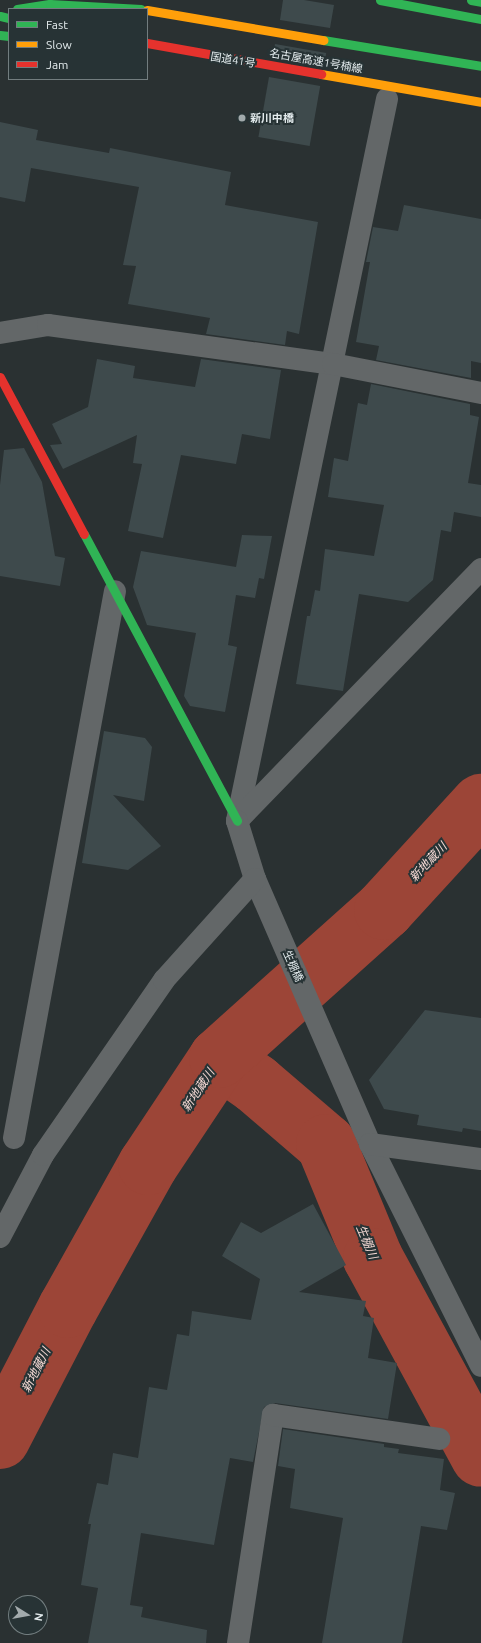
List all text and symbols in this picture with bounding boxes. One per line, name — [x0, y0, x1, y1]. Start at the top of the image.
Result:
legend — [8, 8, 148, 80]
text: Fast — [46, 18, 68, 31]
text: Slow — [46, 38, 72, 51]
street label: 名古屋高速1号楠線 — [268, 46, 364, 76]
street label: 国道41号 — [210, 50, 256, 70]
text: Jam — [46, 58, 68, 71]
place label: 新川中橋 — [250, 111, 294, 125]
marker: 新川中橋 — [237, 113, 247, 123]
water label: 新地蔵川 — [406, 840, 450, 884]
street label: 生棚橋 — [280, 948, 306, 984]
water label: 新地蔵川 — [179, 1066, 217, 1114]
water label: 生棚川 — [353, 1223, 381, 1261]
water label: 新地蔵川 — [19, 1345, 53, 1395]
north arrow — [8, 1595, 48, 1635]
text: N — [32, 1612, 45, 1622]

